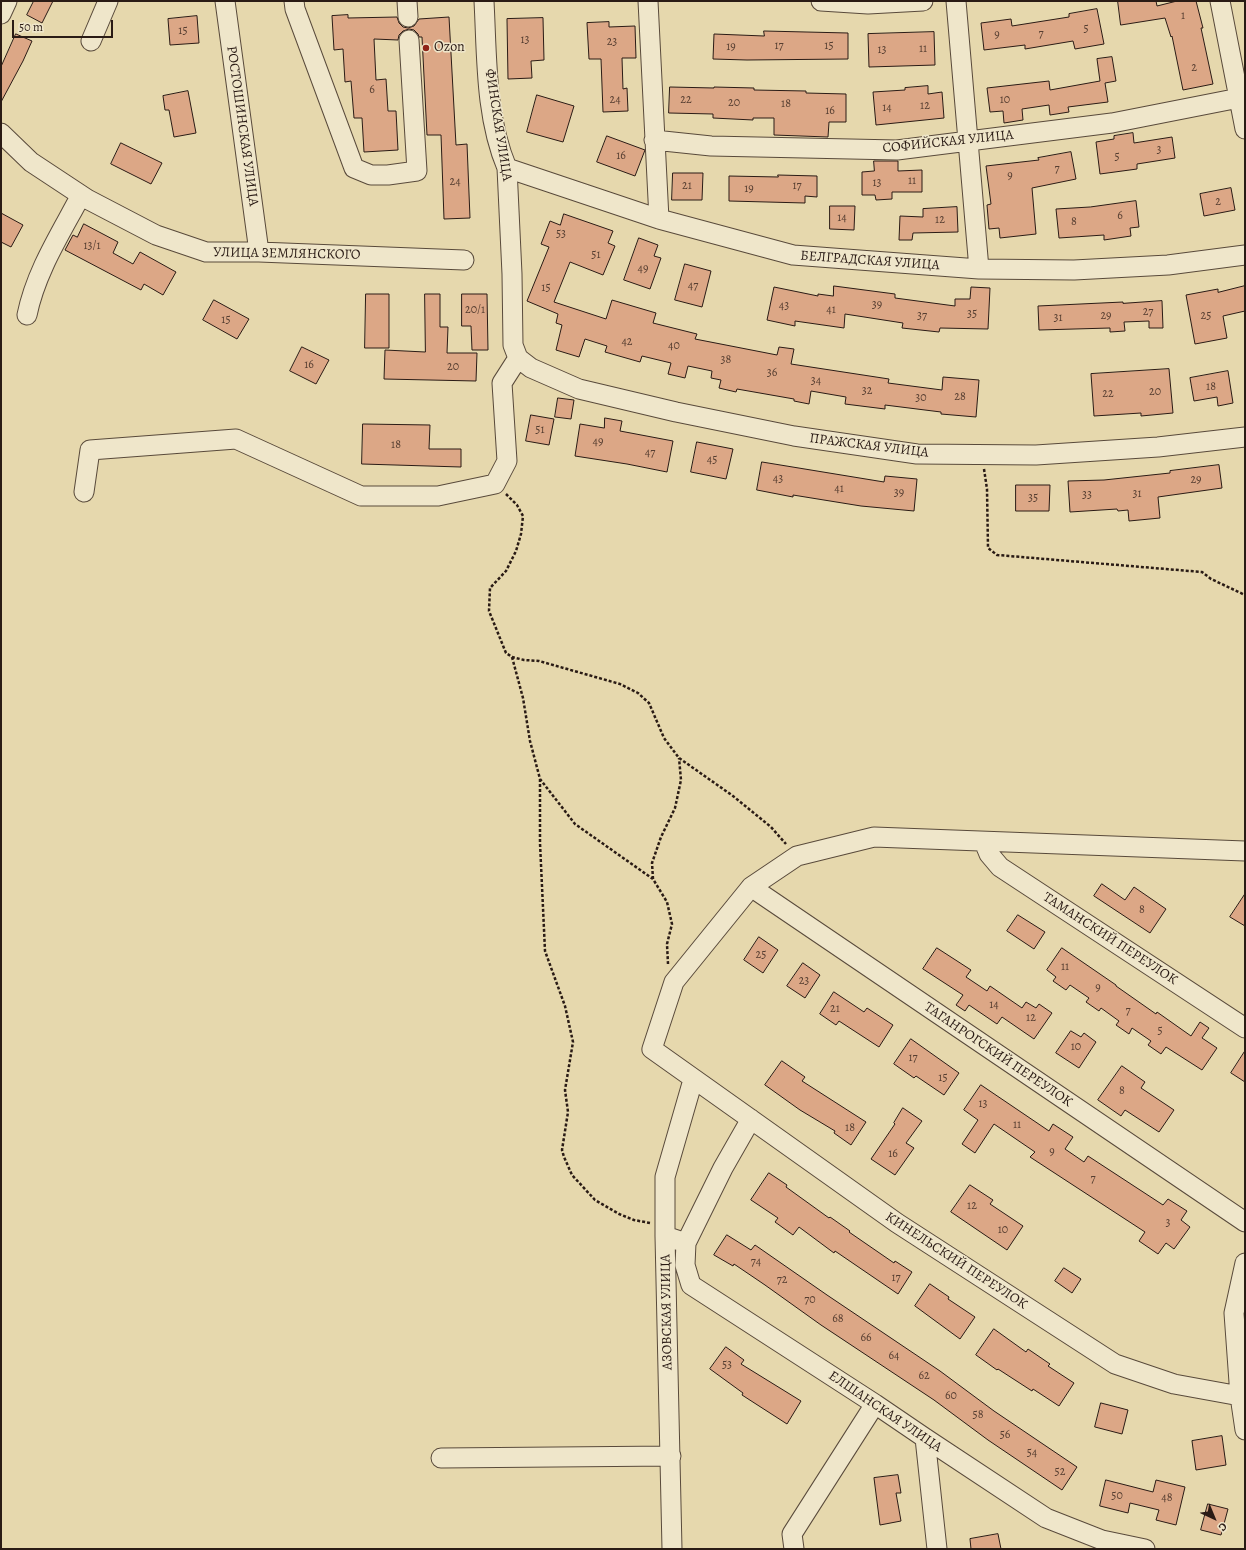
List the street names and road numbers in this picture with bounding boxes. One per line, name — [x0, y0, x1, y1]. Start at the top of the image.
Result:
street label: РОСТОШИНСКАЯ УЛИЦА — [222, 45, 262, 207]
street label: ФИНСКАЯ УЛИЦА — [481, 68, 515, 182]
street label: СОФИЙСКАЯ УЛИЦА — [882, 127, 1014, 157]
street label: УЛИЦА ЗЕМЛЯНСКОГО — [213, 244, 361, 264]
street label: БЕЛГРАДСКАЯ УЛИЦА — [800, 248, 940, 274]
street label: ПРАЖСКАЯ УЛИЦА — [808, 430, 930, 462]
street label: ТАМАНСКИЙ ПЕРЕУЛОК — [1040, 889, 1180, 989]
street label: ТАГАНРОГСКИЙ ПЕРЕУЛОК — [921, 999, 1075, 1111]
street label: КИНЕЛЬСКИЙ ПЕРЕУЛОК — [882, 1209, 1030, 1313]
street label: АЗОВСКАЯ УЛИЦА — [658, 1254, 676, 1370]
street label: ЕЛШАНСКАЯ УЛИЦА — [825, 1368, 945, 1456]

